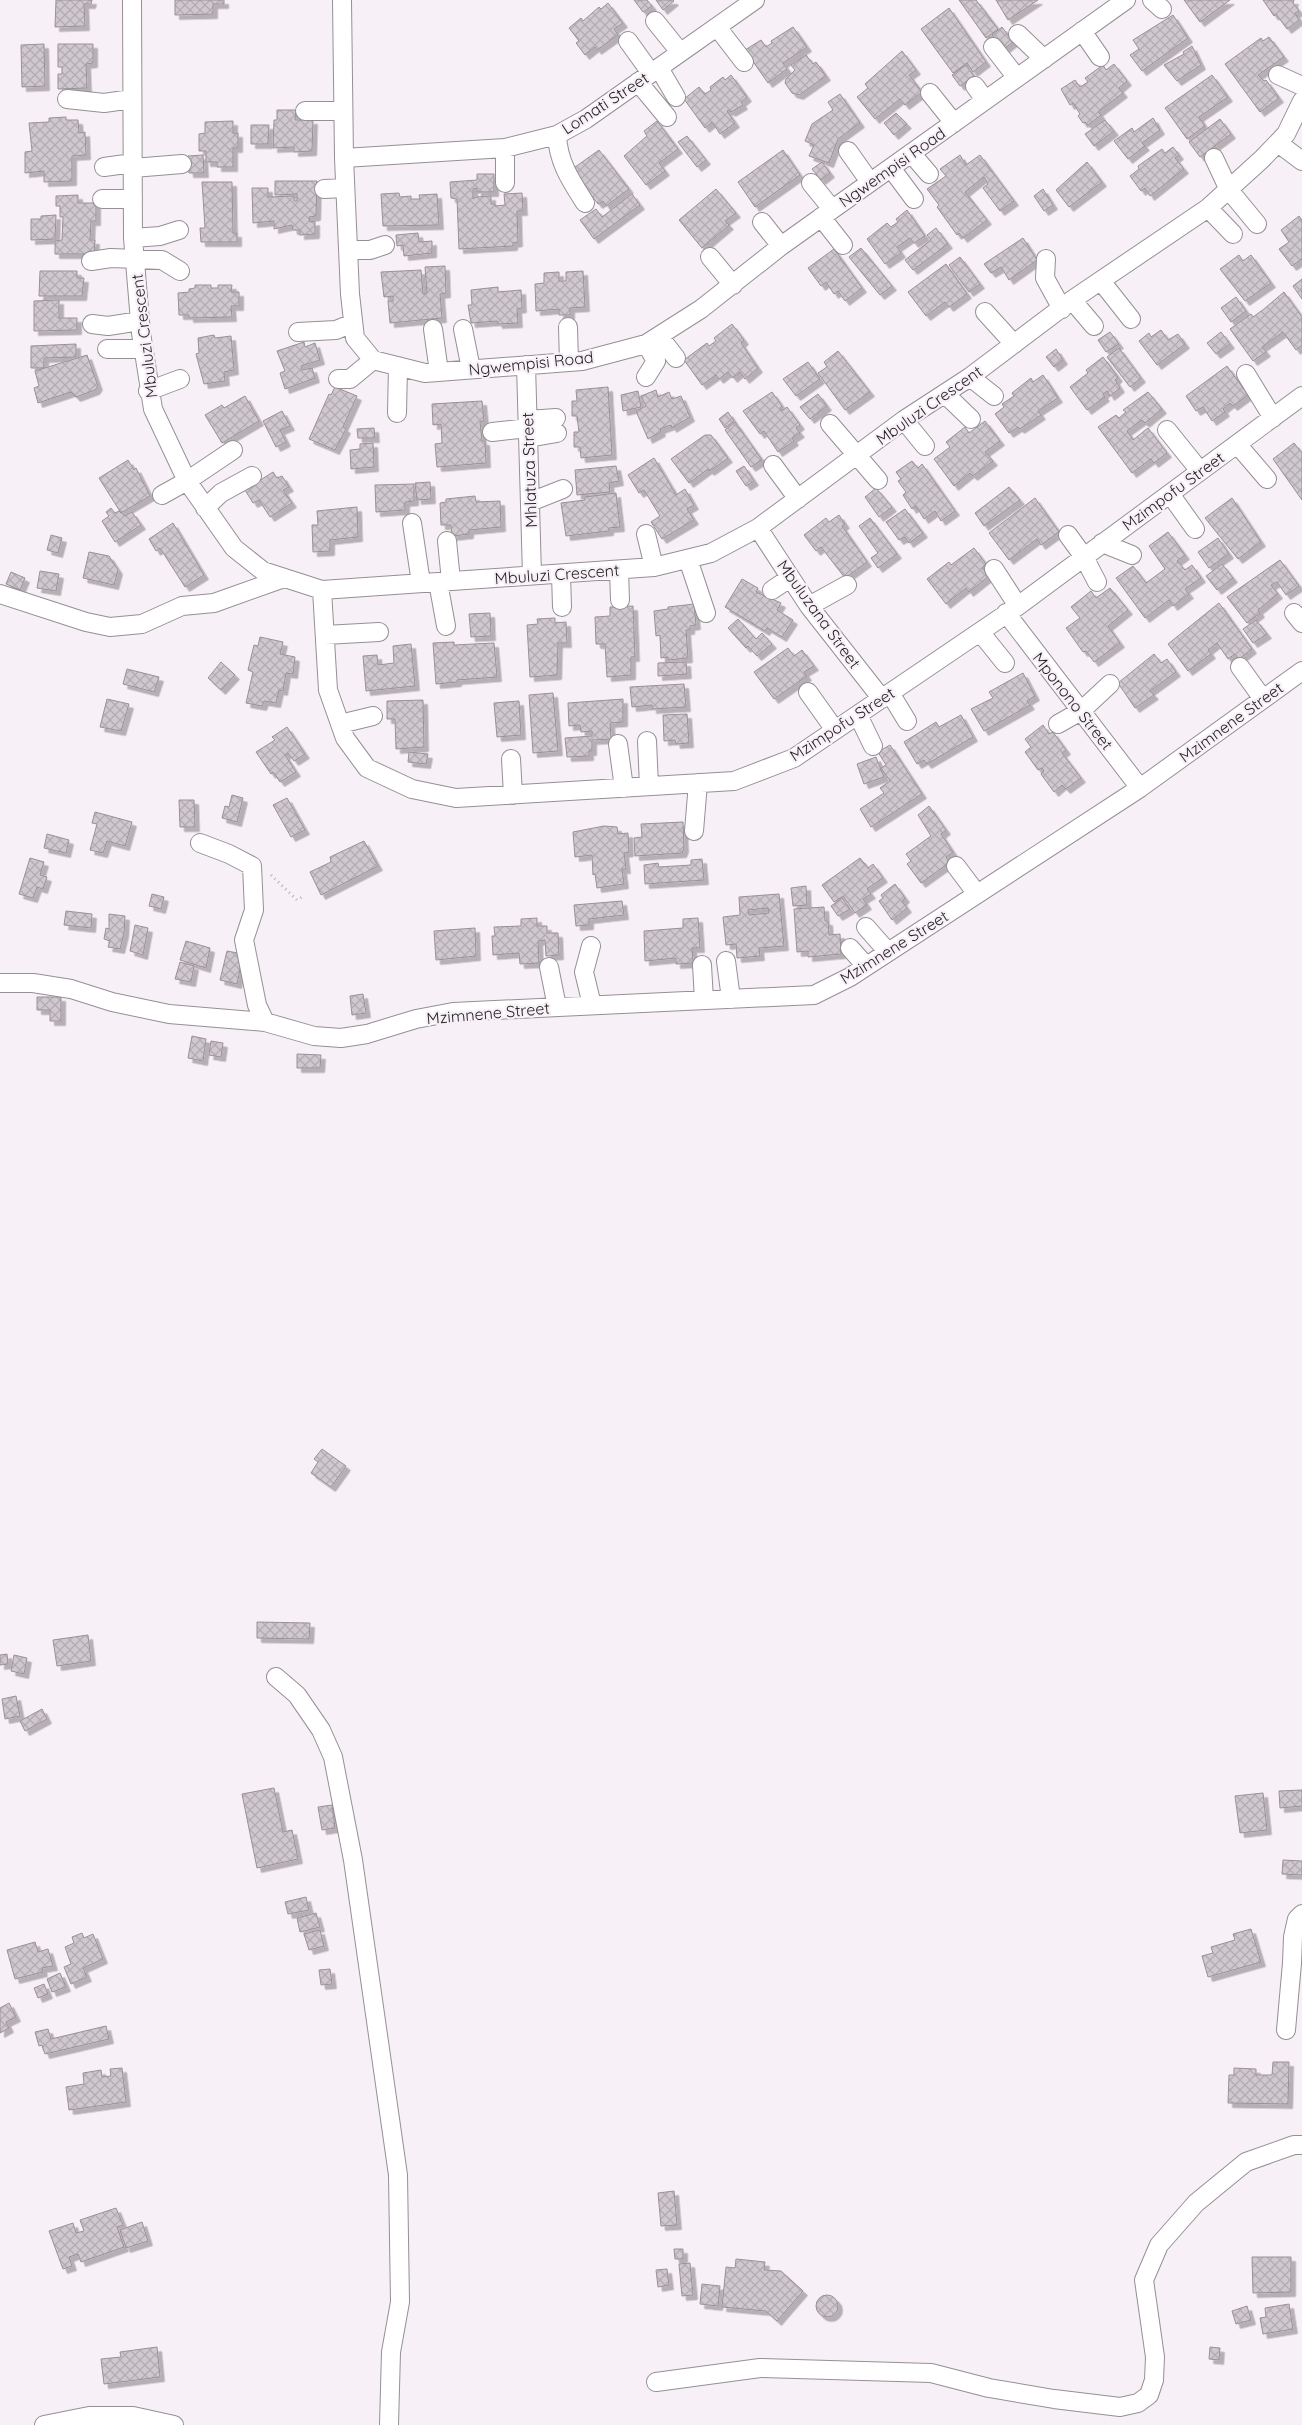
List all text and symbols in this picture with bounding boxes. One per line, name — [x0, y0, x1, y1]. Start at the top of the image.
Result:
street label: Lomati Street — [558, 68, 652, 138]
street label: Ngwempisi Road — [835, 123, 949, 211]
street label: Mbuluzi Crescent — [126, 273, 162, 399]
street label: Ngwempisi Road — [468, 346, 594, 380]
street label: Mbuluzi Crescent — [872, 361, 986, 449]
street label: Mhlatuza Street — [517, 412, 541, 528]
street label: Mzimpofu Street — [1118, 447, 1228, 535]
street label: Mbuluzana Street — [773, 556, 865, 672]
street label: Mbuluzi Crescent — [494, 560, 620, 588]
street label: Mponono Street — [1029, 648, 1117, 754]
street label: Mzimnene Street — [1175, 678, 1287, 766]
street label: Mzimpofu Street — [786, 683, 898, 765]
street label: Mzimnene Street — [836, 906, 952, 988]
street label: Mzimnene Street — [426, 998, 550, 1028]

